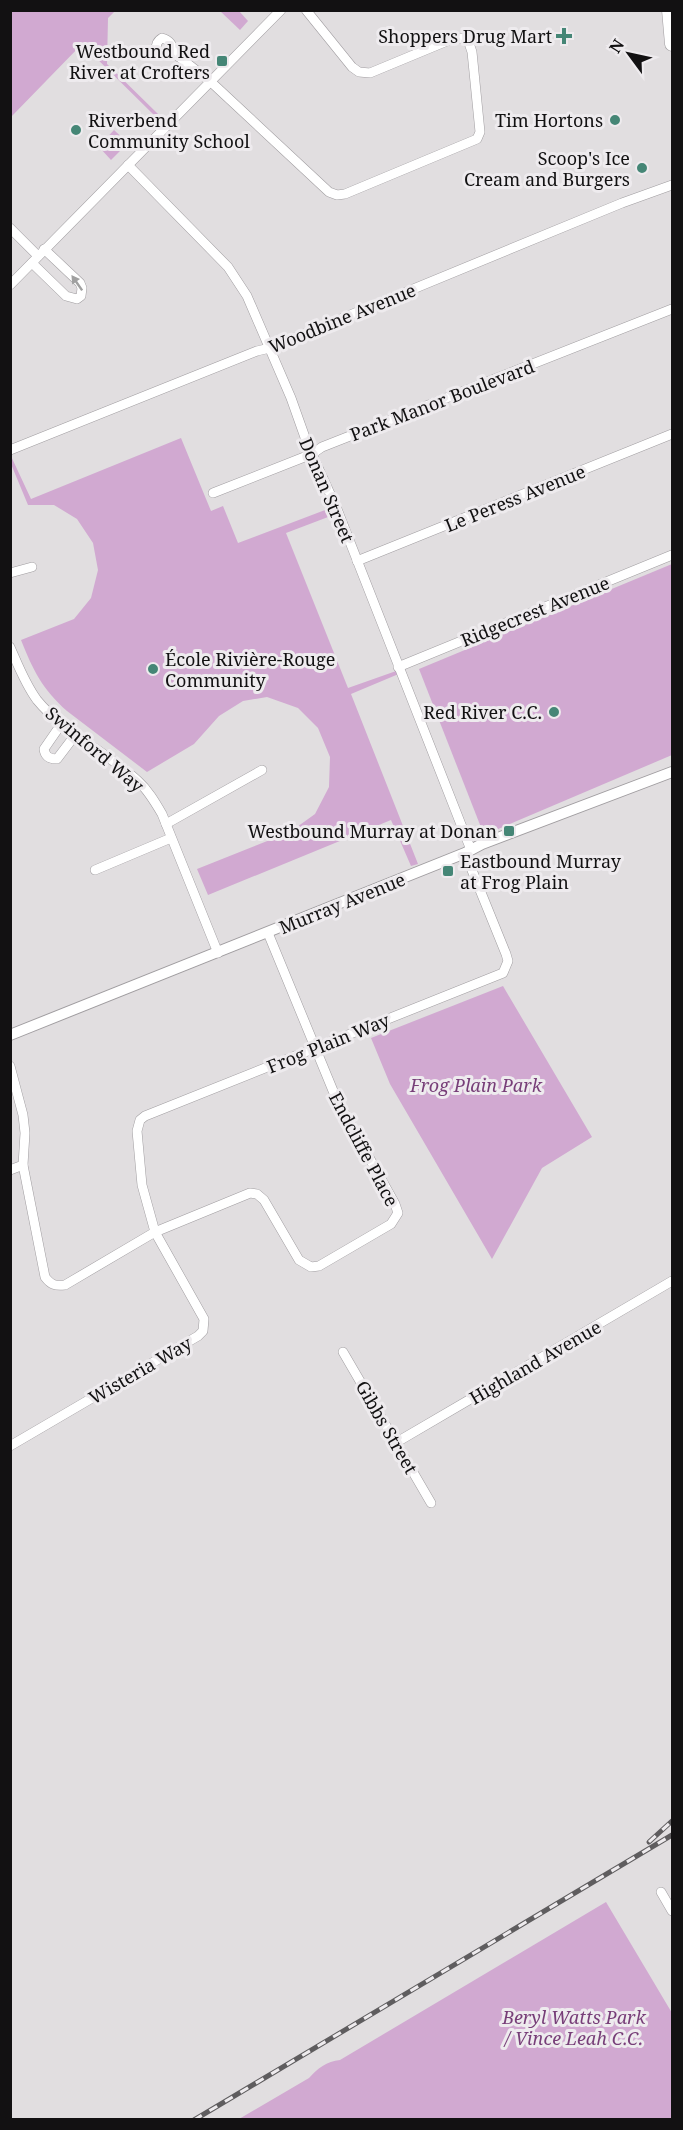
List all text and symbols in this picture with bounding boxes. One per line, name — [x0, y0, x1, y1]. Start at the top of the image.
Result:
place label: Shoppers Drug Mart — [378, 24, 552, 48]
north arrow — [599, 24, 659, 84]
marker: Shoppers Drug Mart — [557, 29, 571, 43]
text: N — [604, 34, 629, 57]
place label: Westbound Red River at Crofters — [69, 39, 210, 84]
marker: Westbound Red River at Crofters — [215, 54, 229, 68]
place label: Riverbend Community School — [88, 108, 250, 153]
place label: Tim Hortons — [495, 108, 603, 132]
marker: Tim Hortons — [608, 113, 622, 127]
marker: Riverbend Community School — [69, 123, 83, 137]
place label: Scoop's Ice Cream and Burgers — [464, 146, 630, 191]
marker: Scoop's Ice Cream and Burgers — [635, 161, 649, 175]
one-way arrow — [71, 276, 83, 292]
street label: Woodbine Avenue — [265, 278, 419, 358]
street label: Park Manor Boulevard — [346, 354, 538, 446]
street label: Donan Street — [294, 434, 360, 546]
street label: Le Peress Avenue — [441, 459, 589, 537]
street label: Ridgecrest Avenue — [457, 570, 613, 652]
place label: École Rivière-Rouge Community — [165, 647, 335, 692]
marker: École Rivière-Rouge Community — [146, 662, 160, 676]
place label: Red River C.C. — [423, 700, 542, 724]
street label: Swinford Way — [41, 701, 150, 798]
marker: Red River C.C. — [547, 705, 561, 719]
place label: Westbound Murray at Donan — [247, 819, 497, 843]
marker: Westbound Murray at Donan — [502, 824, 516, 838]
place label: Eastbound Murray at Frog Plain — [460, 849, 622, 894]
marker: Eastbound Murray at Frog Plain — [441, 864, 455, 878]
street label: Murray Avenue — [275, 867, 409, 939]
street label: Frog Plain Way — [263, 1007, 394, 1078]
park label: Frog Plain Park — [409, 1073, 543, 1097]
street label: Endcliffe Place — [324, 1088, 404, 1210]
street label: Highland Avenue — [465, 1314, 605, 1410]
street label: Wisteria Way — [84, 1330, 197, 1409]
street label: Gibbs Street — [351, 1376, 423, 1478]
park label: Beryl Watts Park / Vince Leah C.C. — [501, 2005, 647, 2050]

